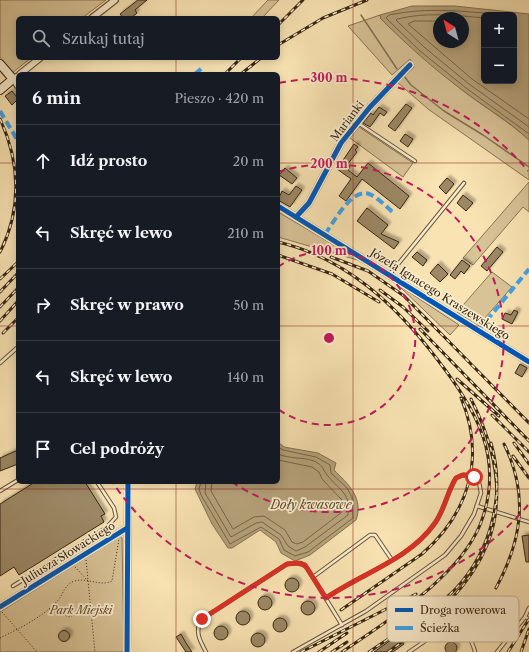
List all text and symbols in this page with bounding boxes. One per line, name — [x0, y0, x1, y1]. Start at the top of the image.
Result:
north arrow — [433, 12, 469, 48]
map controls — [481, 12, 517, 84]
button: + — [481, 12, 517, 48]
search box — [16, 16, 280, 60]
icon: search — [30, 27, 52, 49]
text: Szukaj tutaj — [62, 29, 144, 48]
button: − — [481, 48, 517, 84]
text: 300 m — [310, 70, 348, 85]
text: 6 min — [32, 88, 81, 108]
text: Pieszo · 420 m — [174, 90, 264, 106]
street label: Marianki — [327, 97, 367, 144]
icon: ahead — [32, 150, 54, 172]
text: Idź prosto — [70, 151, 147, 170]
text: 20 m — [233, 153, 264, 169]
text: 200 m — [310, 156, 348, 171]
icon: left — [32, 222, 54, 244]
text: Skręć w lewo — [70, 223, 172, 242]
text: 210 m — [227, 225, 264, 241]
text: 100 m — [311, 243, 347, 258]
street label: Józefa Ignacego Kraszewskiego — [366, 244, 513, 343]
icon: right — [32, 294, 54, 316]
text: Skręć w prawo — [70, 295, 184, 314]
text: 50 m — [233, 297, 264, 313]
centre of rings — [322, 331, 336, 345]
icon: left — [32, 366, 54, 388]
text: Skręć w lewo — [70, 367, 172, 386]
text: 140 m — [227, 369, 264, 385]
icon: arrive — [32, 438, 54, 460]
text: Cel podróży — [70, 439, 164, 458]
route start — [465, 468, 483, 486]
water label: Doły kwasowe — [270, 497, 353, 512]
street label: Juliusza Słowackiego — [17, 518, 118, 589]
legend — [387, 596, 519, 642]
park label: Park Miejski — [49, 603, 113, 617]
text: Droga rowerowa — [420, 603, 506, 617]
route end — [193, 610, 211, 628]
text: Ścieżka — [420, 621, 460, 635]

